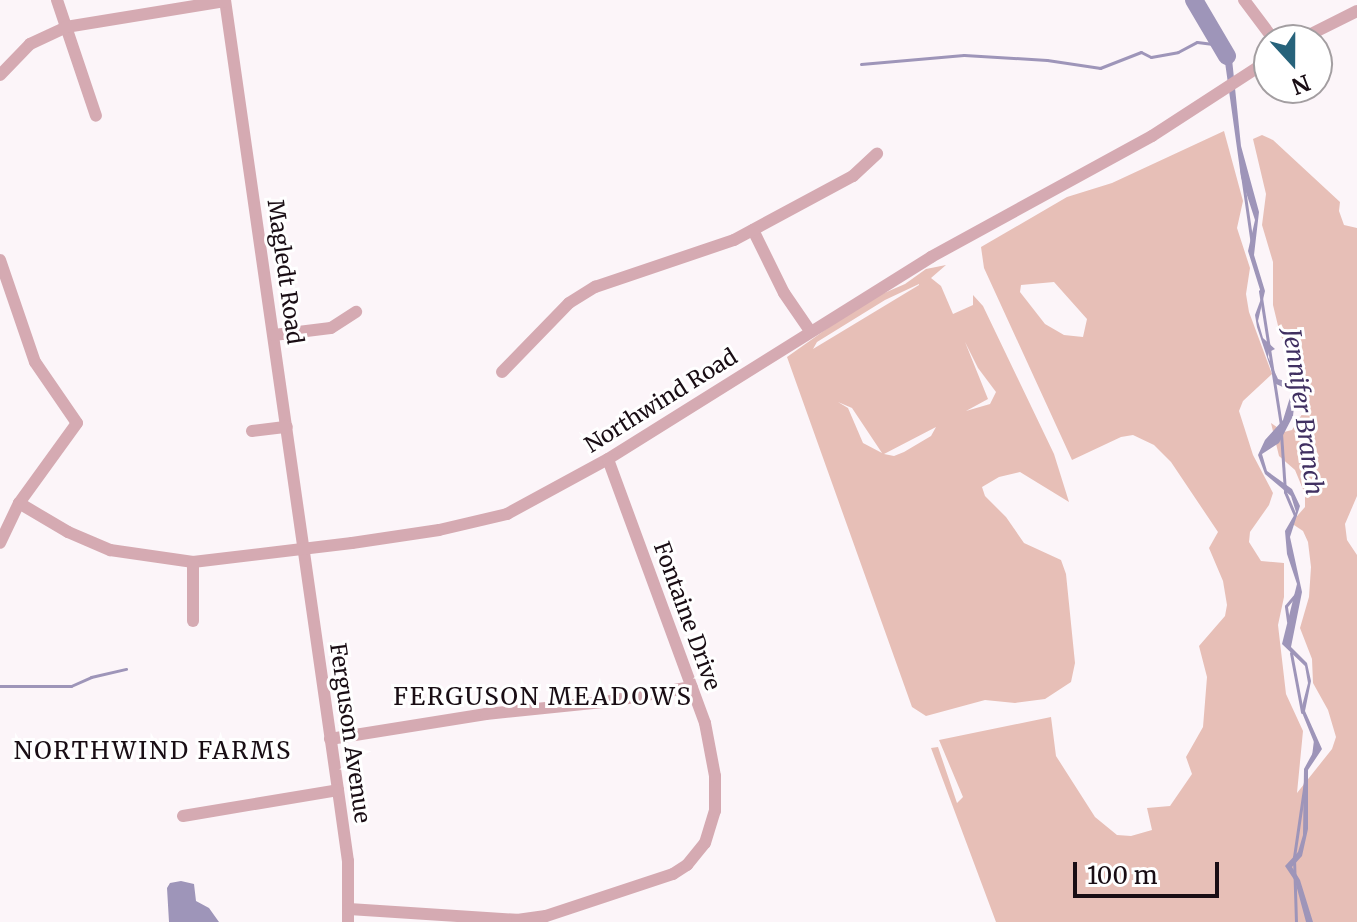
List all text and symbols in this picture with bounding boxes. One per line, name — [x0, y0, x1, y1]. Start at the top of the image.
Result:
north arrow — [1253, 24, 1333, 104]
text: N — [1288, 68, 1314, 101]
street label: Magledt Road — [262, 198, 308, 346]
water label: Jennifer Branch — [1277, 327, 1329, 497]
street label: Northwind Road — [580, 344, 742, 458]
street label: Fontaine Drive — [648, 538, 726, 694]
street label: Ferguson Avenue — [324, 641, 376, 825]
district label: FERGUSON MEADOWS — [393, 683, 693, 711]
district label: NORTHWIND FARMS — [14, 737, 292, 765]
scale bar — [1077, 846, 1223, 896]
text: 100 m — [1087, 860, 1157, 891]

